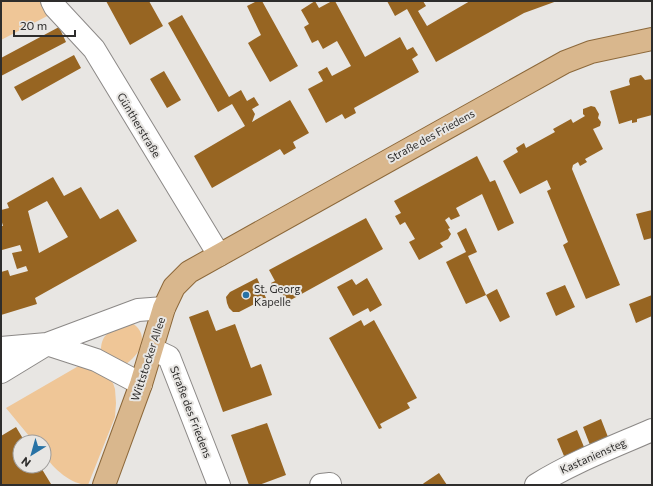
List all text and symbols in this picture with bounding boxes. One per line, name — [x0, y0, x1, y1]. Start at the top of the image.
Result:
scale bar — [14, 12, 75, 38]
text: 20 m — [20, 18, 47, 32]
street label: Güntherstraße — [115, 90, 164, 160]
street label: Straße des Friedens — [385, 106, 476, 165]
place label: St. Georg Kapelle — [254, 282, 300, 308]
marker: St. Georg Kapelle — [241, 290, 251, 300]
street label: Wittstocker Allee — [128, 315, 167, 402]
street label: Straße des Friedens — [168, 364, 215, 460]
north arrow — [12, 434, 52, 474]
street label: Kastaniensteg — [558, 435, 628, 476]
text: N — [18, 455, 33, 470]

